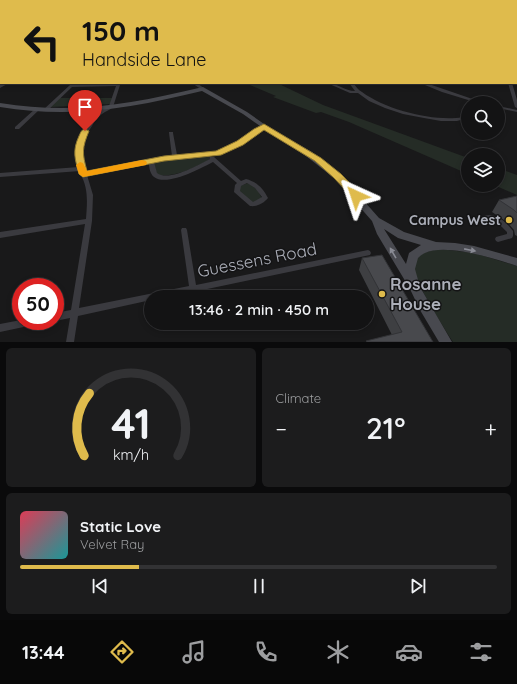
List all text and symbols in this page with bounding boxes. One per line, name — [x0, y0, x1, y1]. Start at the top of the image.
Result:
text: 150 m — [82, 13, 160, 48]
icon: left — [16, 16, 68, 68]
text: Handside Lane — [82, 48, 207, 71]
pin — [68, 90, 102, 131]
icon: arrive — [74, 96, 96, 118]
map controls — [461, 96, 505, 192]
button: search — [461, 96, 505, 140]
button: layers — [461, 148, 505, 192]
position arrow — [335, 175, 377, 217]
place label: Campus West — [409, 211, 501, 229]
marker: Campus West — [504, 215, 514, 225]
street label: Guessens Road — [195, 238, 318, 281]
one-way arrow — [390, 247, 397, 259]
one-way arrow — [464, 247, 477, 253]
place label: Rosanne House — [390, 273, 462, 314]
speed limit sign: 50 — [12, 278, 64, 330]
marker: Rosanne House — [377, 289, 387, 299]
text: 13:46 · 2 min · 450 m — [189, 300, 329, 319]
text: Climate — [276, 390, 321, 406]
text: 41 — [111, 396, 150, 448]
text: 21° — [366, 409, 406, 447]
text: − — [276, 415, 287, 443]
text: + — [485, 415, 497, 443]
text: km/h — [113, 445, 149, 463]
text: Static Love — [80, 517, 161, 536]
text: Velvet Ray — [80, 536, 145, 552]
icon: previous — [89, 575, 111, 597]
icon: pause — [248, 575, 270, 597]
icon: next — [407, 575, 429, 597]
icon: directions — [108, 638, 136, 666]
icon: music — [180, 638, 208, 666]
icon: phone — [252, 638, 280, 666]
icon: climate — [324, 638, 352, 666]
icon: car — [395, 638, 423, 666]
icon: filters — [467, 638, 495, 666]
text: 13:44 — [22, 641, 65, 664]

